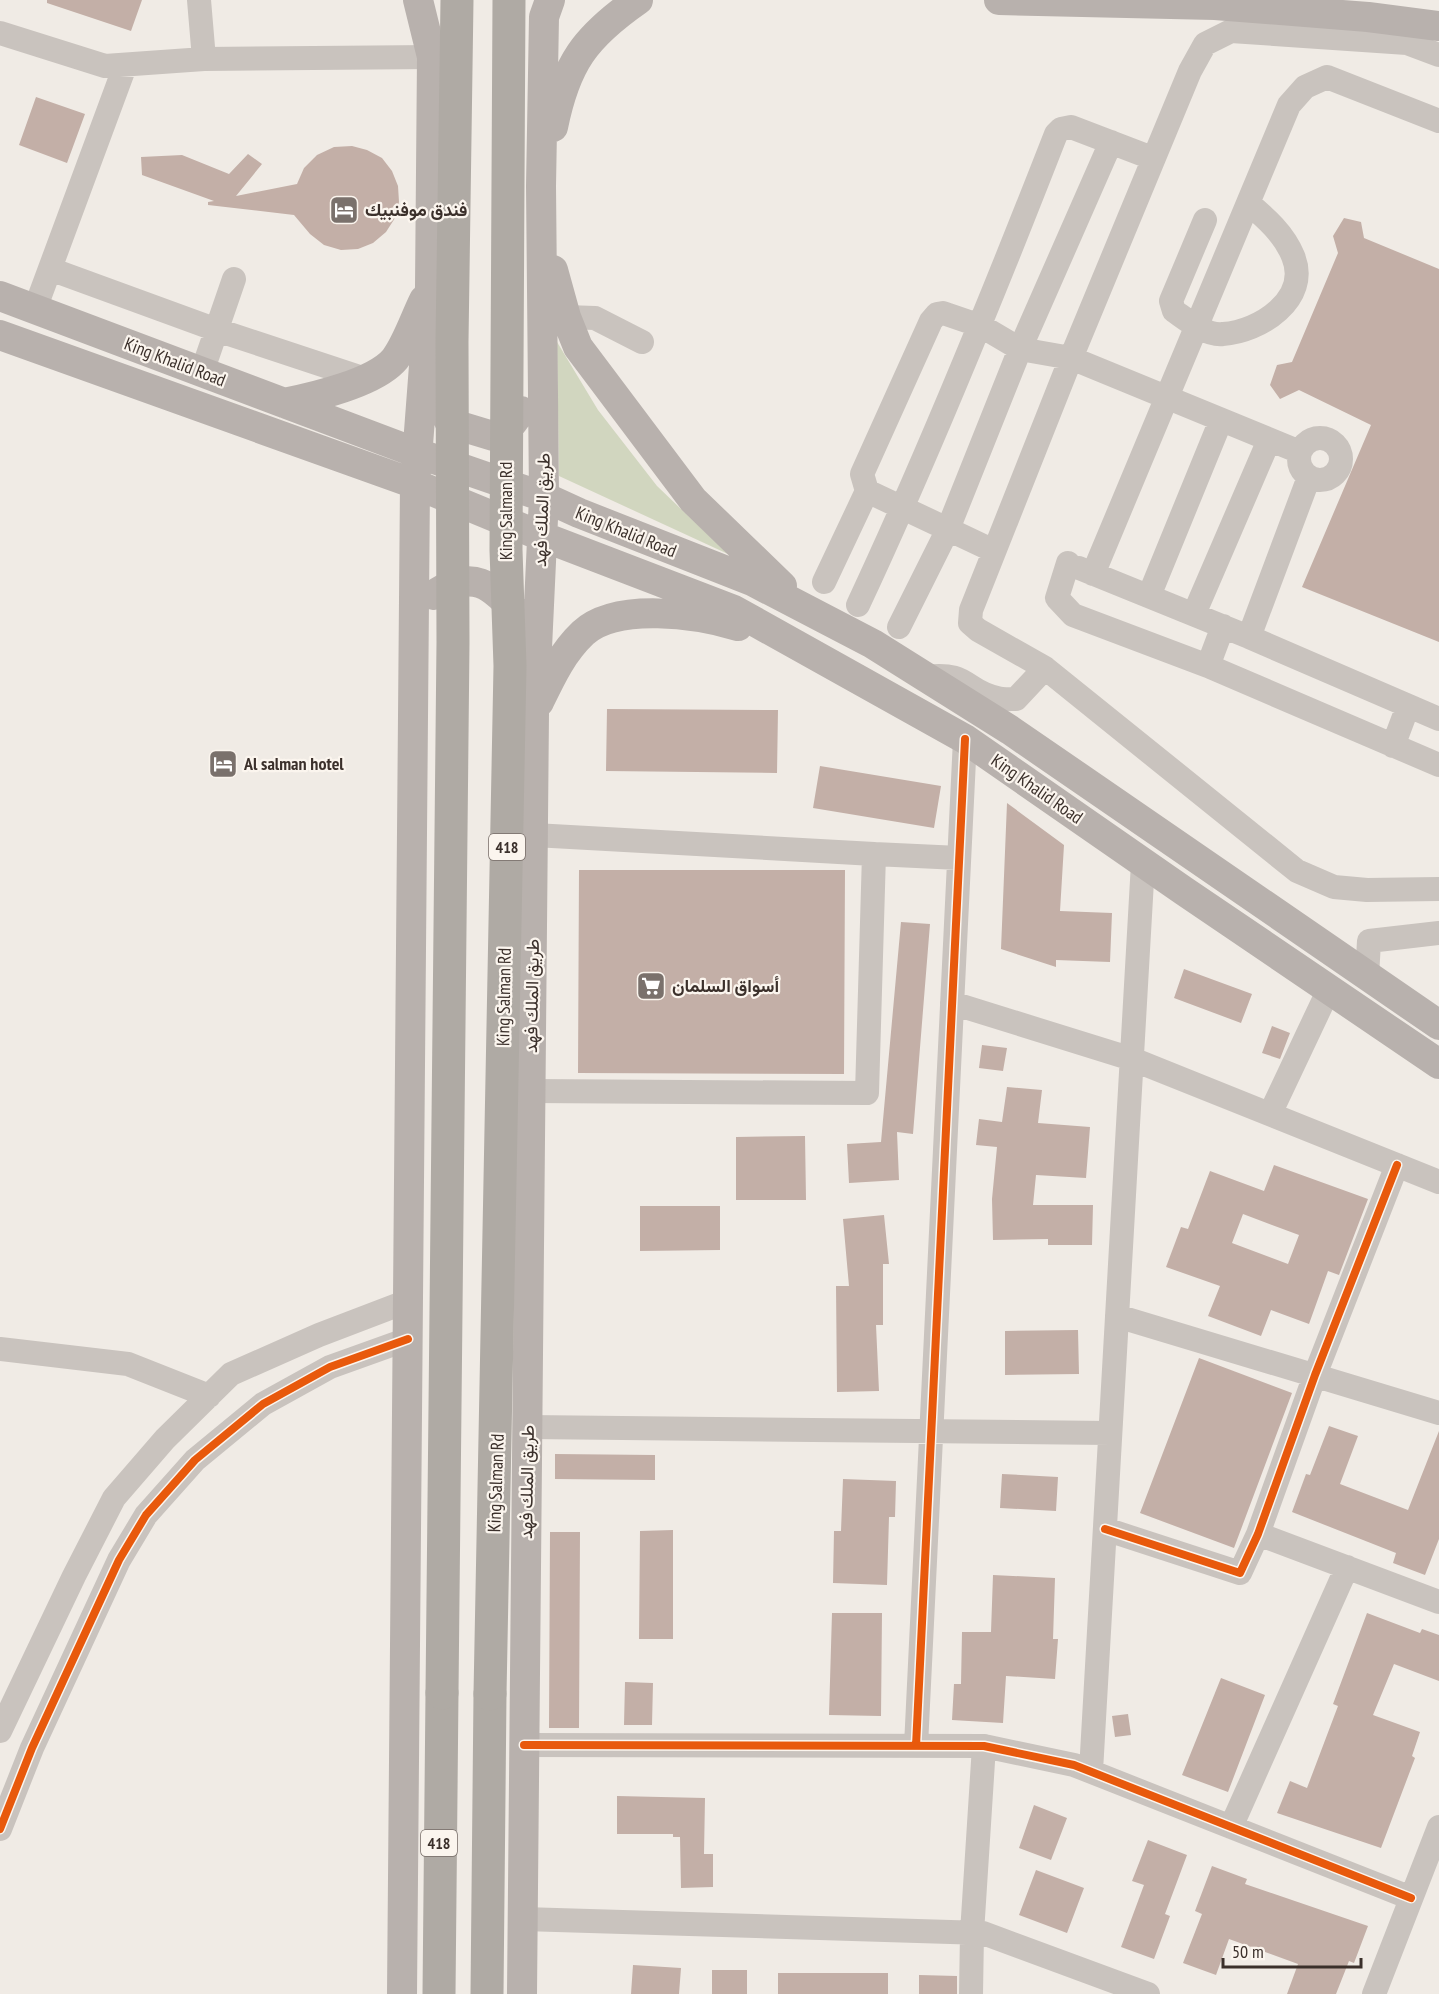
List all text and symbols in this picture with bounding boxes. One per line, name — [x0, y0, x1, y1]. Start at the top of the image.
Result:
hotel icon: فندق موفنبيك — [328, 194, 360, 226]
place label: فندق موفنبيك — [365, 198, 467, 221]
street label: King Khalid Road — [121, 332, 229, 391]
street label: طريق الملك فهد — [528, 452, 555, 568]
street label: King Salman Rd — [494, 462, 517, 560]
street label: King Khalid Road — [572, 501, 680, 562]
hotel icon: Al salman hotel — [207, 748, 239, 780]
street label: King Khalid Road — [987, 749, 1088, 829]
place label: Al salman hotel — [243, 752, 344, 775]
road number: 418 — [489, 834, 525, 860]
street label: طريق الملك فهد — [519, 939, 544, 1053]
street label: King Salman Rd — [491, 948, 516, 1046]
supermarket icon: أسواق السلمان — [635, 970, 667, 1002]
place label: أسواق السلمان — [672, 974, 779, 997]
street label: طريق الملك فهد — [514, 1425, 539, 1539]
street label: King Salman Rd — [482, 1433, 509, 1533]
road number: 418 — [421, 1830, 457, 1856]
scale bar — [1223, 1931, 1361, 1969]
text: 50 m — [1232, 1940, 1264, 1963]

